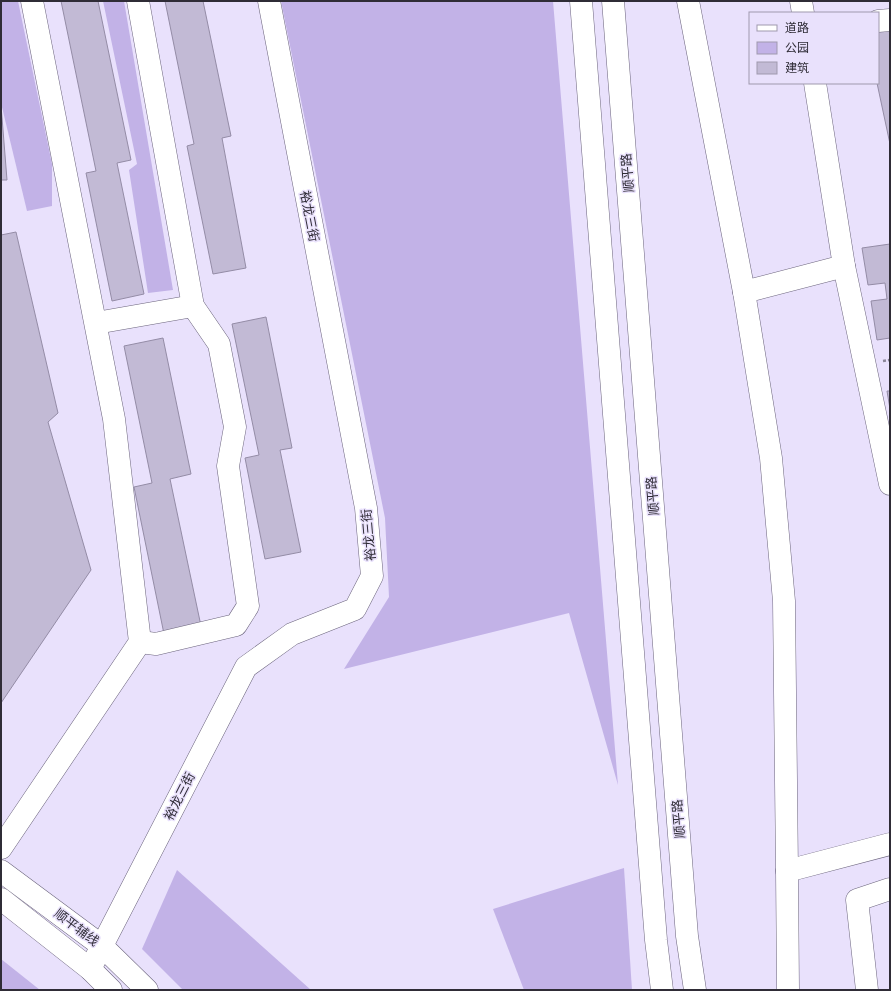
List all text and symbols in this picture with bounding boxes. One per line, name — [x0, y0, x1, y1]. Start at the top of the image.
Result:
legend — [749, 12, 879, 84]
text: 道路 — [785, 20, 809, 36]
text: 公园 — [785, 40, 809, 56]
text: 建筑 — [785, 60, 809, 76]
street label: 顺平路 — [617, 153, 638, 193]
street label: 裕龙三街 — [296, 189, 323, 243]
street label: 顺平路 — [642, 476, 663, 516]
street label: 裕龙三街 — [358, 508, 379, 562]
street label: 裕龙三街 — [160, 769, 199, 823]
street label: 顺平路 — [668, 799, 689, 839]
street label: 顺平辅线 — [51, 905, 103, 950]

